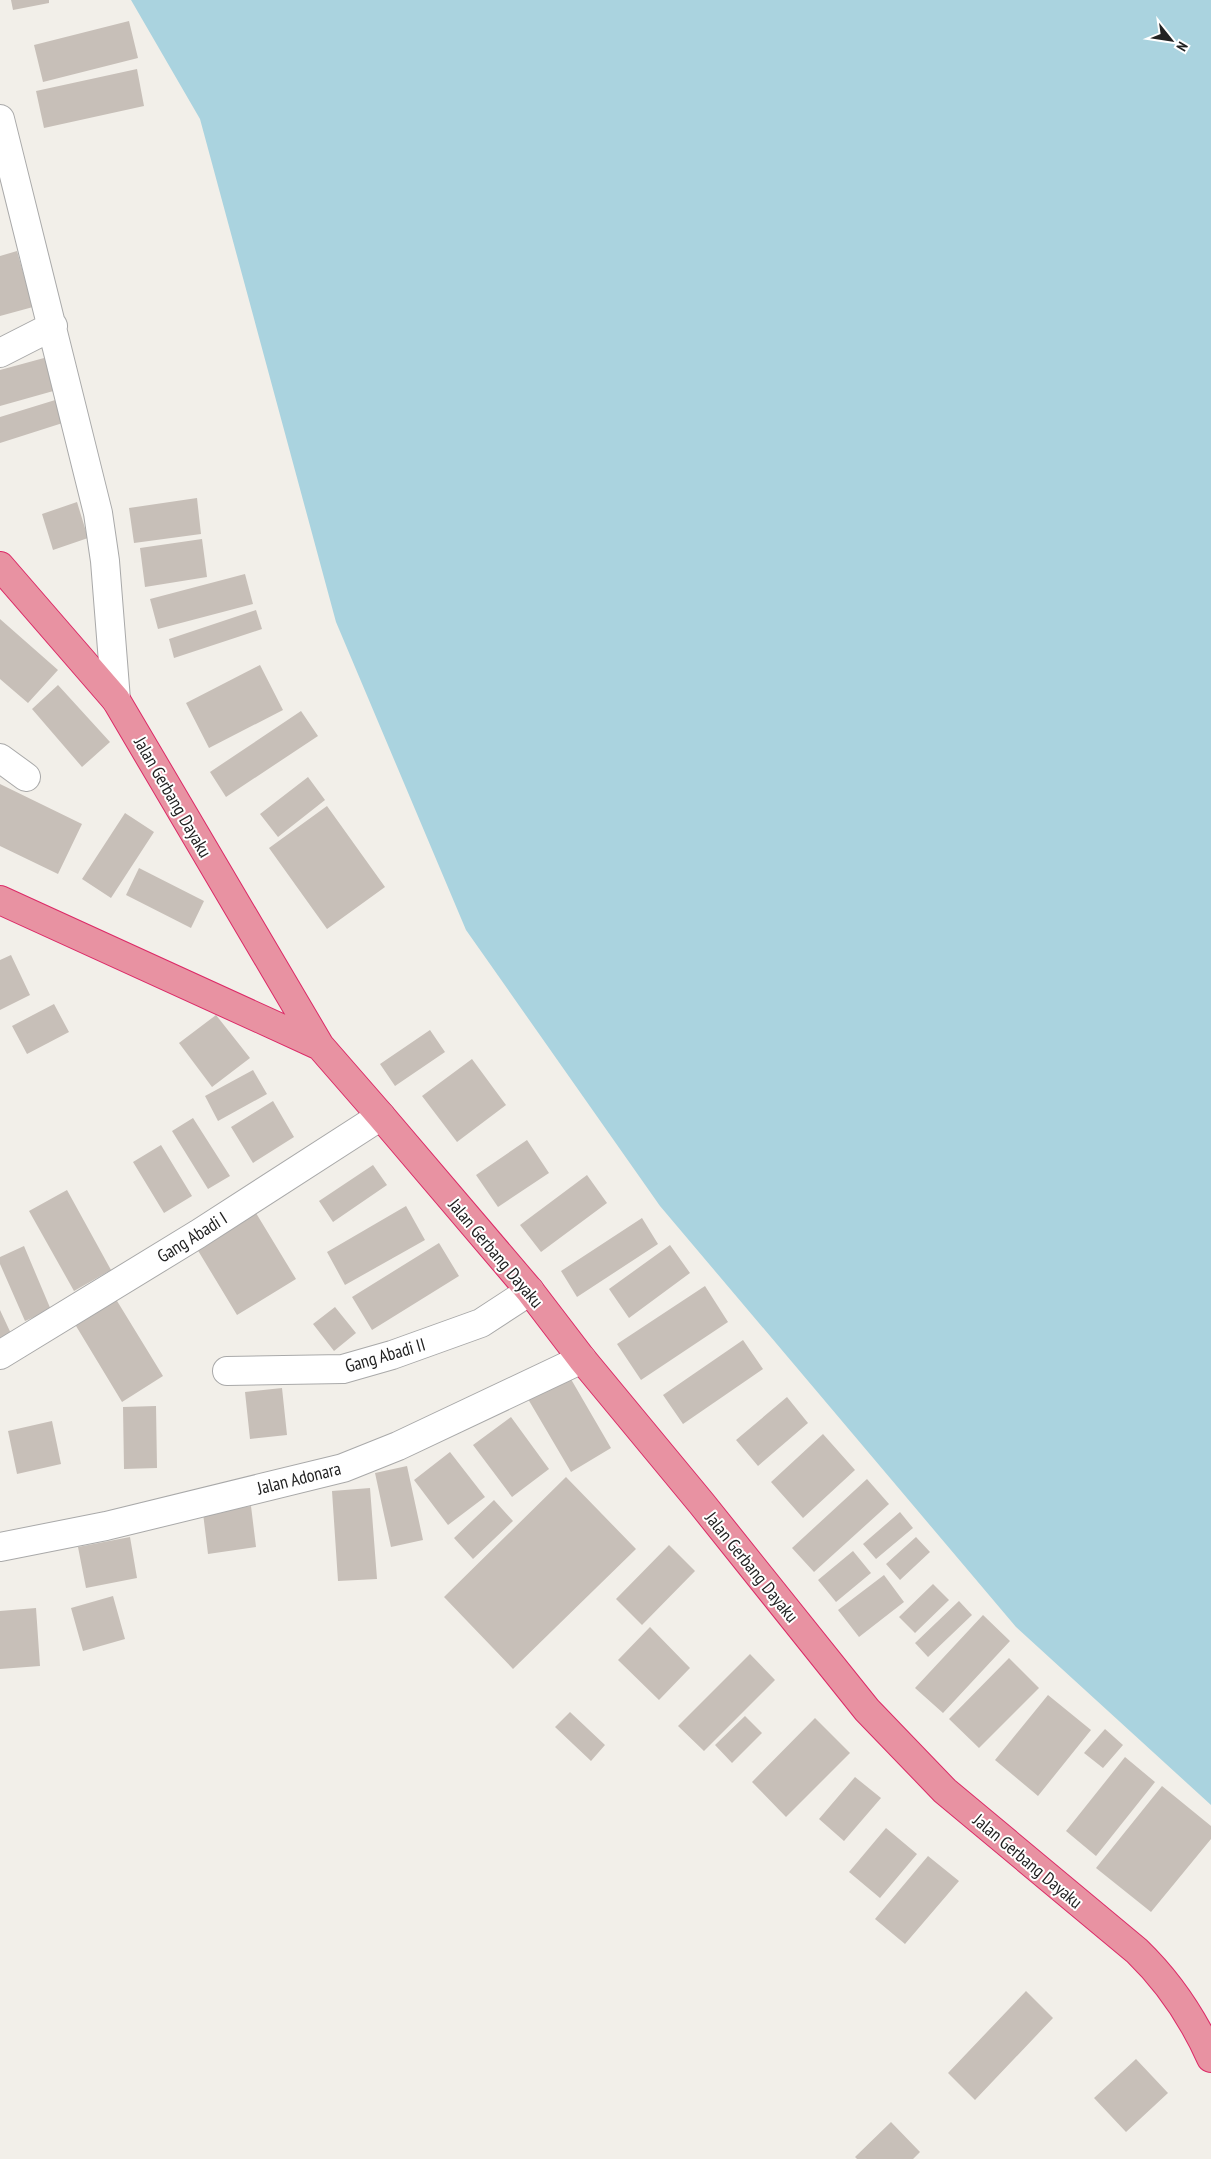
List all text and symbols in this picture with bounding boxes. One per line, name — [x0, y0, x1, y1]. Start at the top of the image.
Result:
north arrow — [1146, 15, 1196, 65]
text: N — [1173, 39, 1192, 54]
street label: Jalan Gerbang Dayaku — [129, 732, 217, 862]
street label: Jalan Gerbang Dayaku — [443, 1193, 548, 1312]
street label: Gang Abadi I — [153, 1206, 231, 1268]
street label: Gang Abadi II — [342, 1333, 428, 1377]
street label: Jalan Adonara — [254, 1457, 343, 1500]
street label: Jalan Gerbang Dayaku — [700, 1506, 804, 1627]
street label: Jalan Gerbang Dayaku — [968, 1808, 1087, 1913]

